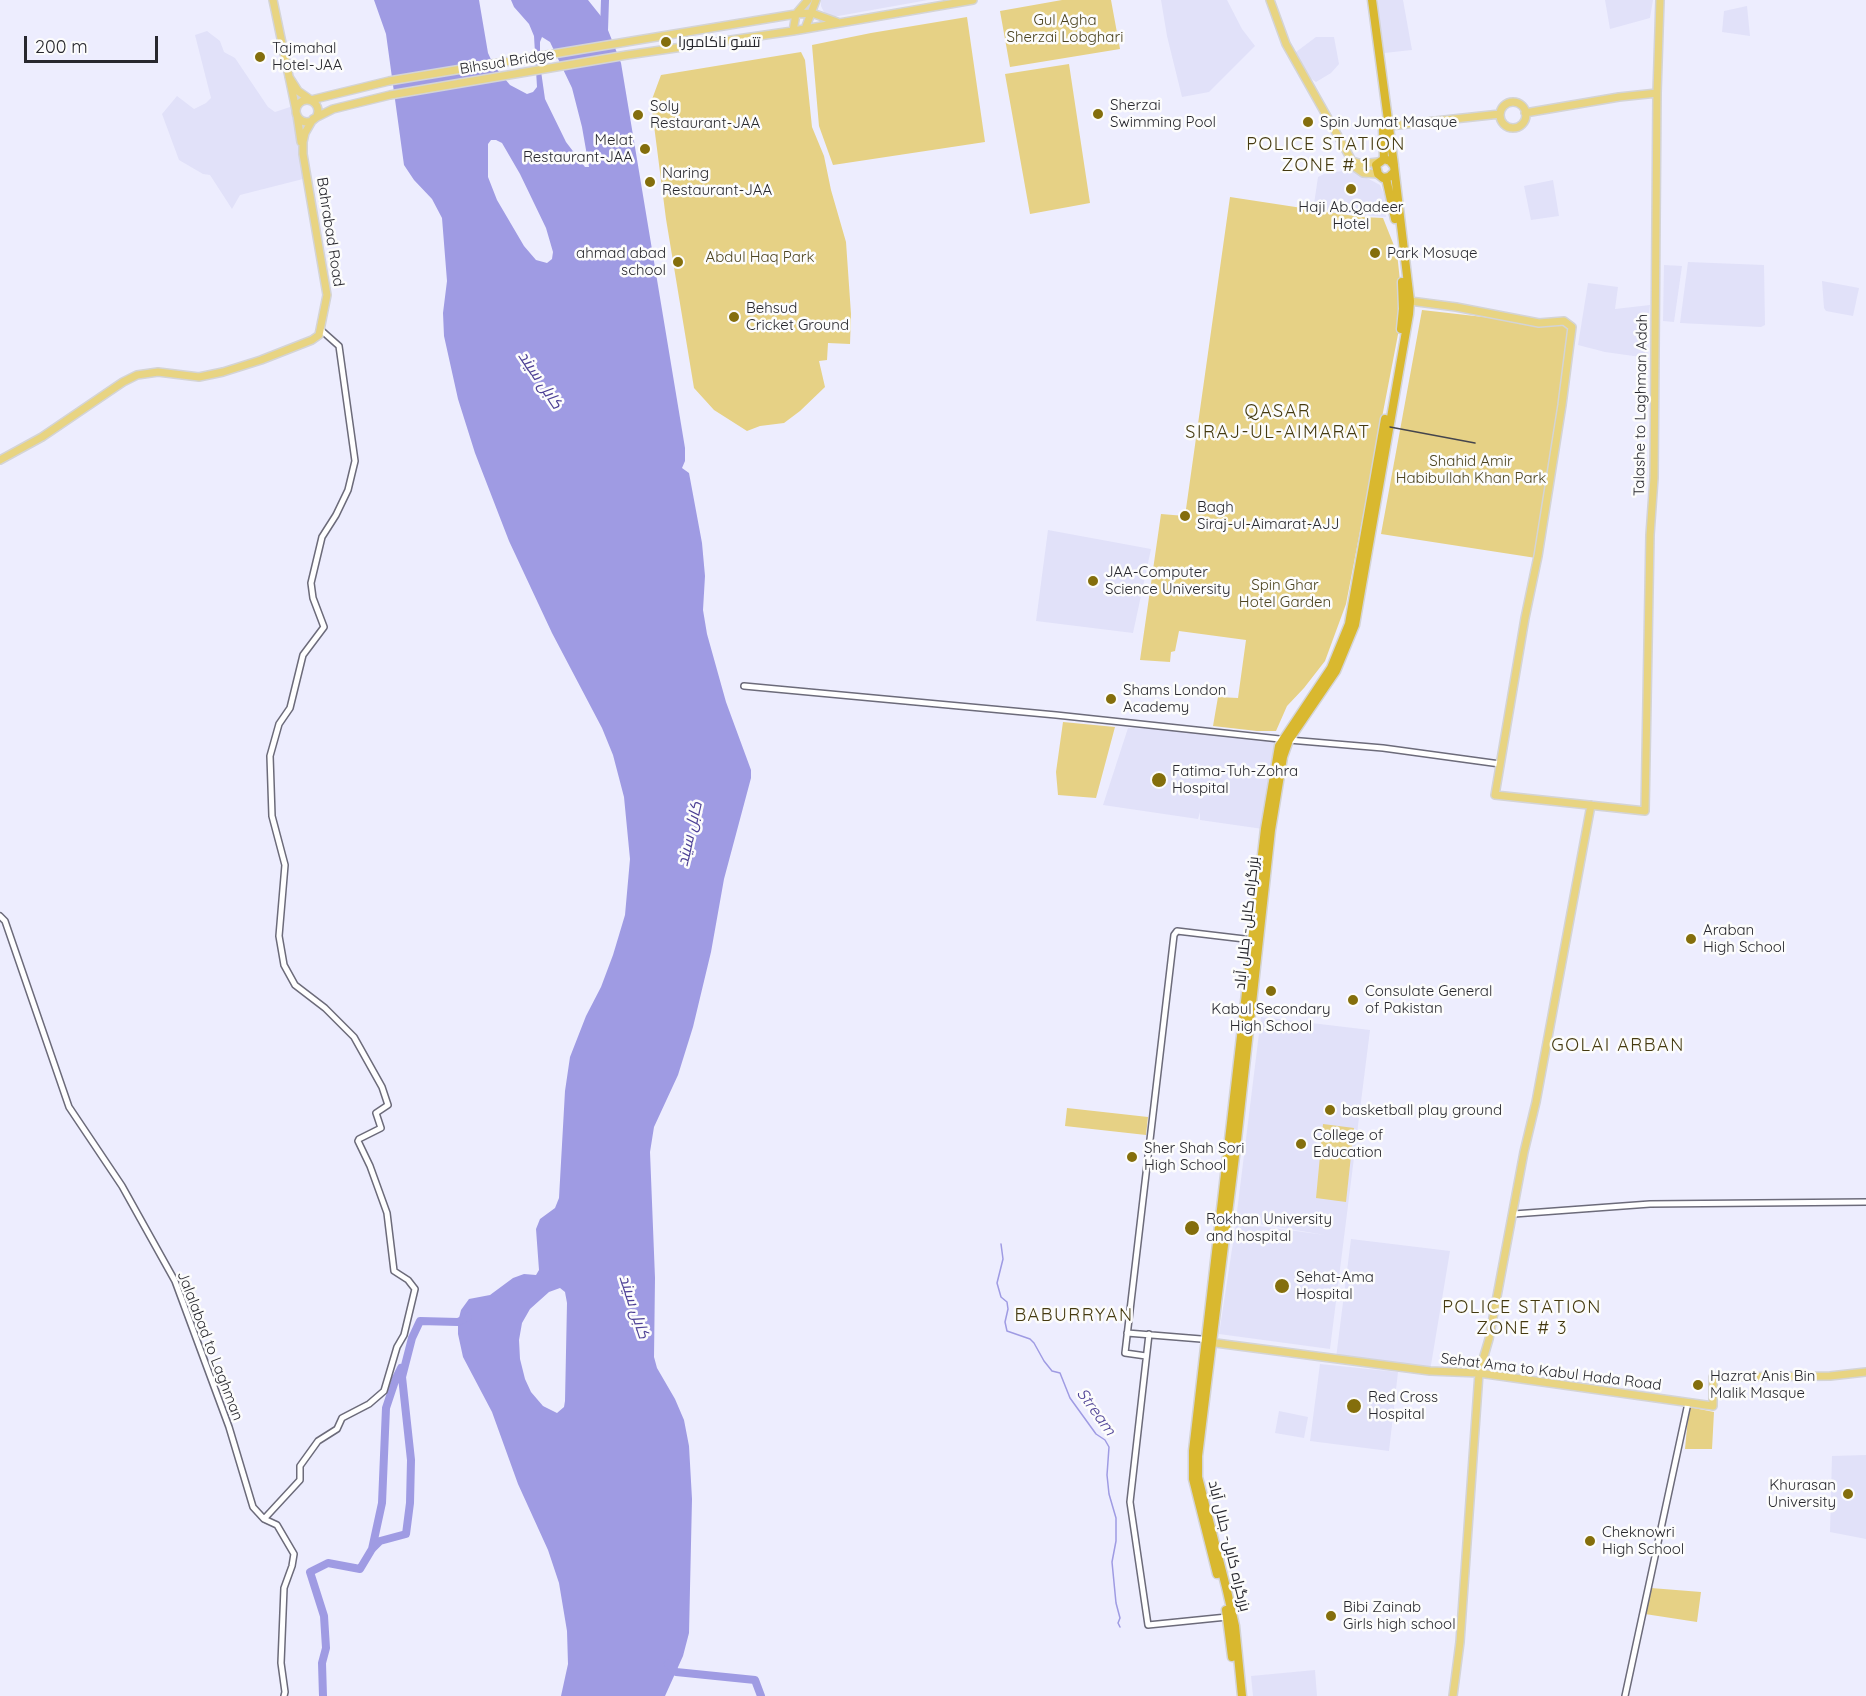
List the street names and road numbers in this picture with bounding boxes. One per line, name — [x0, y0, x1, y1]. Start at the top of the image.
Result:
street label: Bihsud Bridge — [458, 46, 556, 78]
street label: Bahrabad Road — [312, 176, 348, 288]
street label: Talashe to Laghman Adah — [1630, 314, 1652, 496]
street label: بزرگراه کابل- جلال آباد — [1231, 855, 1263, 991]
street label: Jalalabad to Laghman — [173, 1269, 247, 1423]
street label: Sehat Ama to Kabul Hada Road — [1440, 1350, 1662, 1394]
street label: بزرگراه کابل- جلال آباد — [1204, 1479, 1254, 1613]

